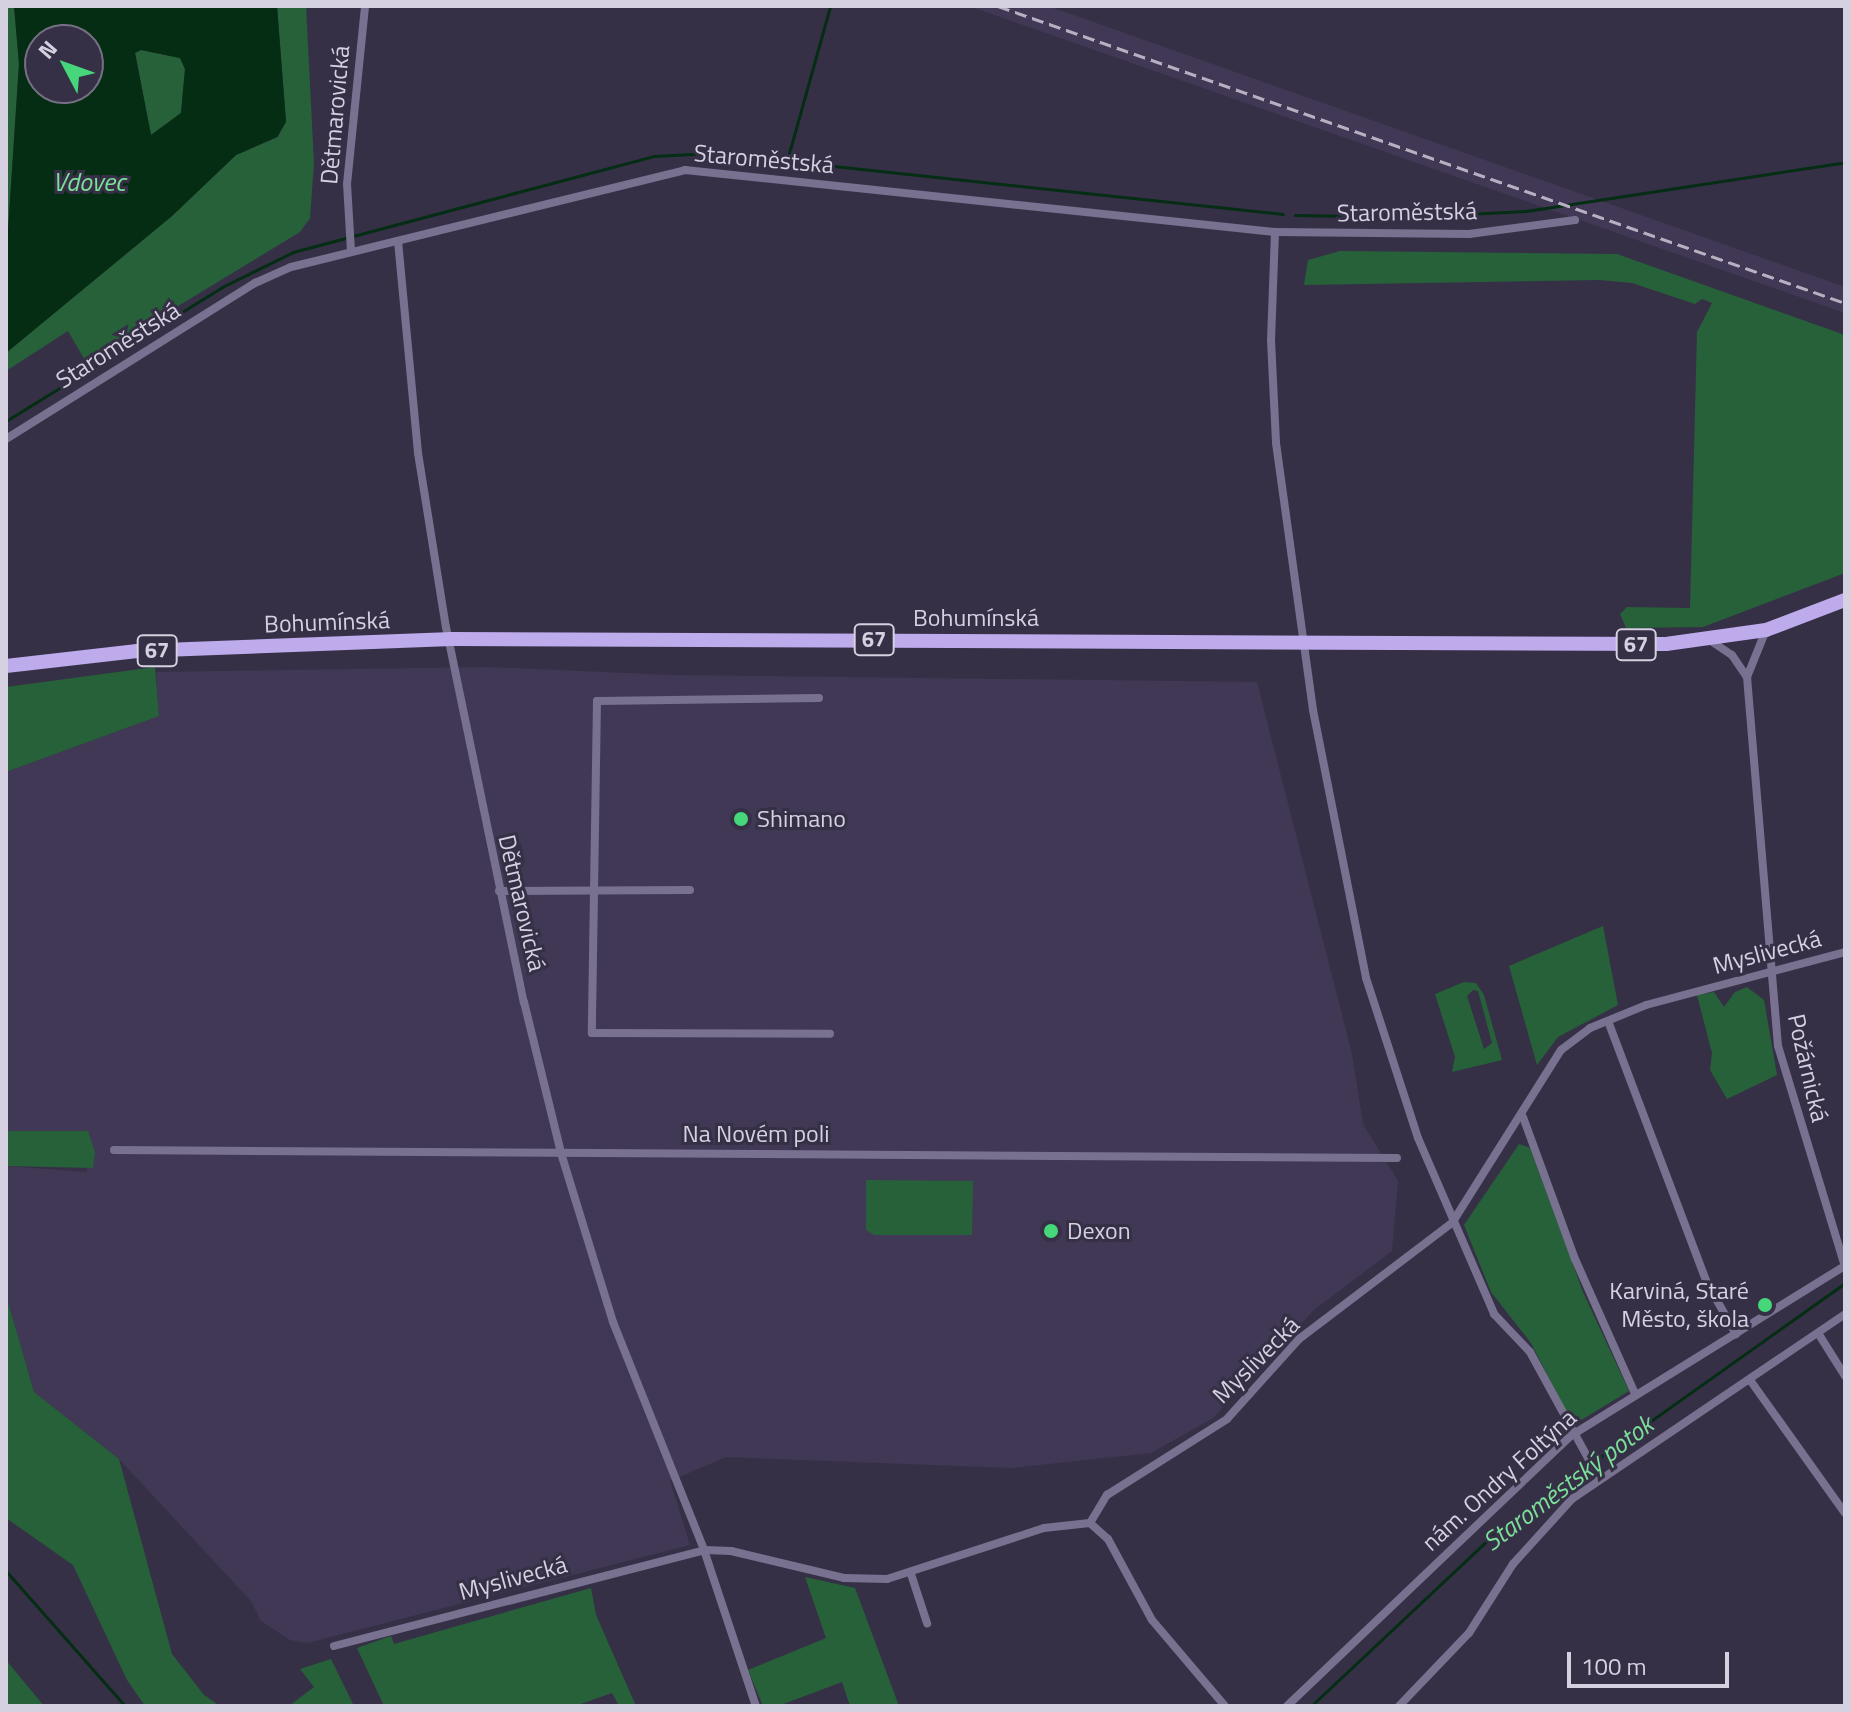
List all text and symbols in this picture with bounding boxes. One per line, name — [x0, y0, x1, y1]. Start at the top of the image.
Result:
north arrow — [24, 24, 104, 104]
text: N — [30, 33, 65, 66]
street label: Dětmarovická — [315, 44, 355, 186]
street label: Staroměstská — [693, 139, 835, 179]
water label: Vdovec — [53, 166, 125, 198]
street label: Staroměstská — [1337, 196, 1477, 228]
street label: Staroměstská — [51, 296, 185, 394]
street label: Bohumínská — [913, 604, 1039, 632]
street label: Bohumínská — [264, 605, 390, 639]
road number: 67 — [852, 622, 896, 658]
road number: 67 — [1614, 627, 1658, 663]
road number: 67 — [135, 633, 179, 669]
place label: Shimano — [757, 805, 846, 833]
marker: Shimano — [732, 810, 750, 828]
street label: Dětmarovická — [492, 832, 552, 974]
street label: Myslivecká — [1710, 924, 1824, 980]
street label: Požárnická — [1782, 1011, 1834, 1125]
street label: Na Novém poli — [683, 1120, 829, 1148]
place label: Dexon — [1067, 1217, 1131, 1245]
marker: Dexon — [1042, 1222, 1060, 1240]
place label: Karviná, Staré Město, škola — [1609, 1277, 1749, 1333]
marker: Karviná, Staré Město, škola — [1756, 1296, 1774, 1314]
street label: Myslivecká — [1207, 1311, 1305, 1409]
street label: nám. Ondry Foltýna — [1416, 1403, 1582, 1557]
water label: Staroměstský potok — [1477, 1409, 1659, 1557]
street label: Myslivecká — [456, 1550, 570, 1606]
scale bar — [1571, 1636, 1733, 1686]
text: 100 m — [1581, 1648, 1647, 1684]

